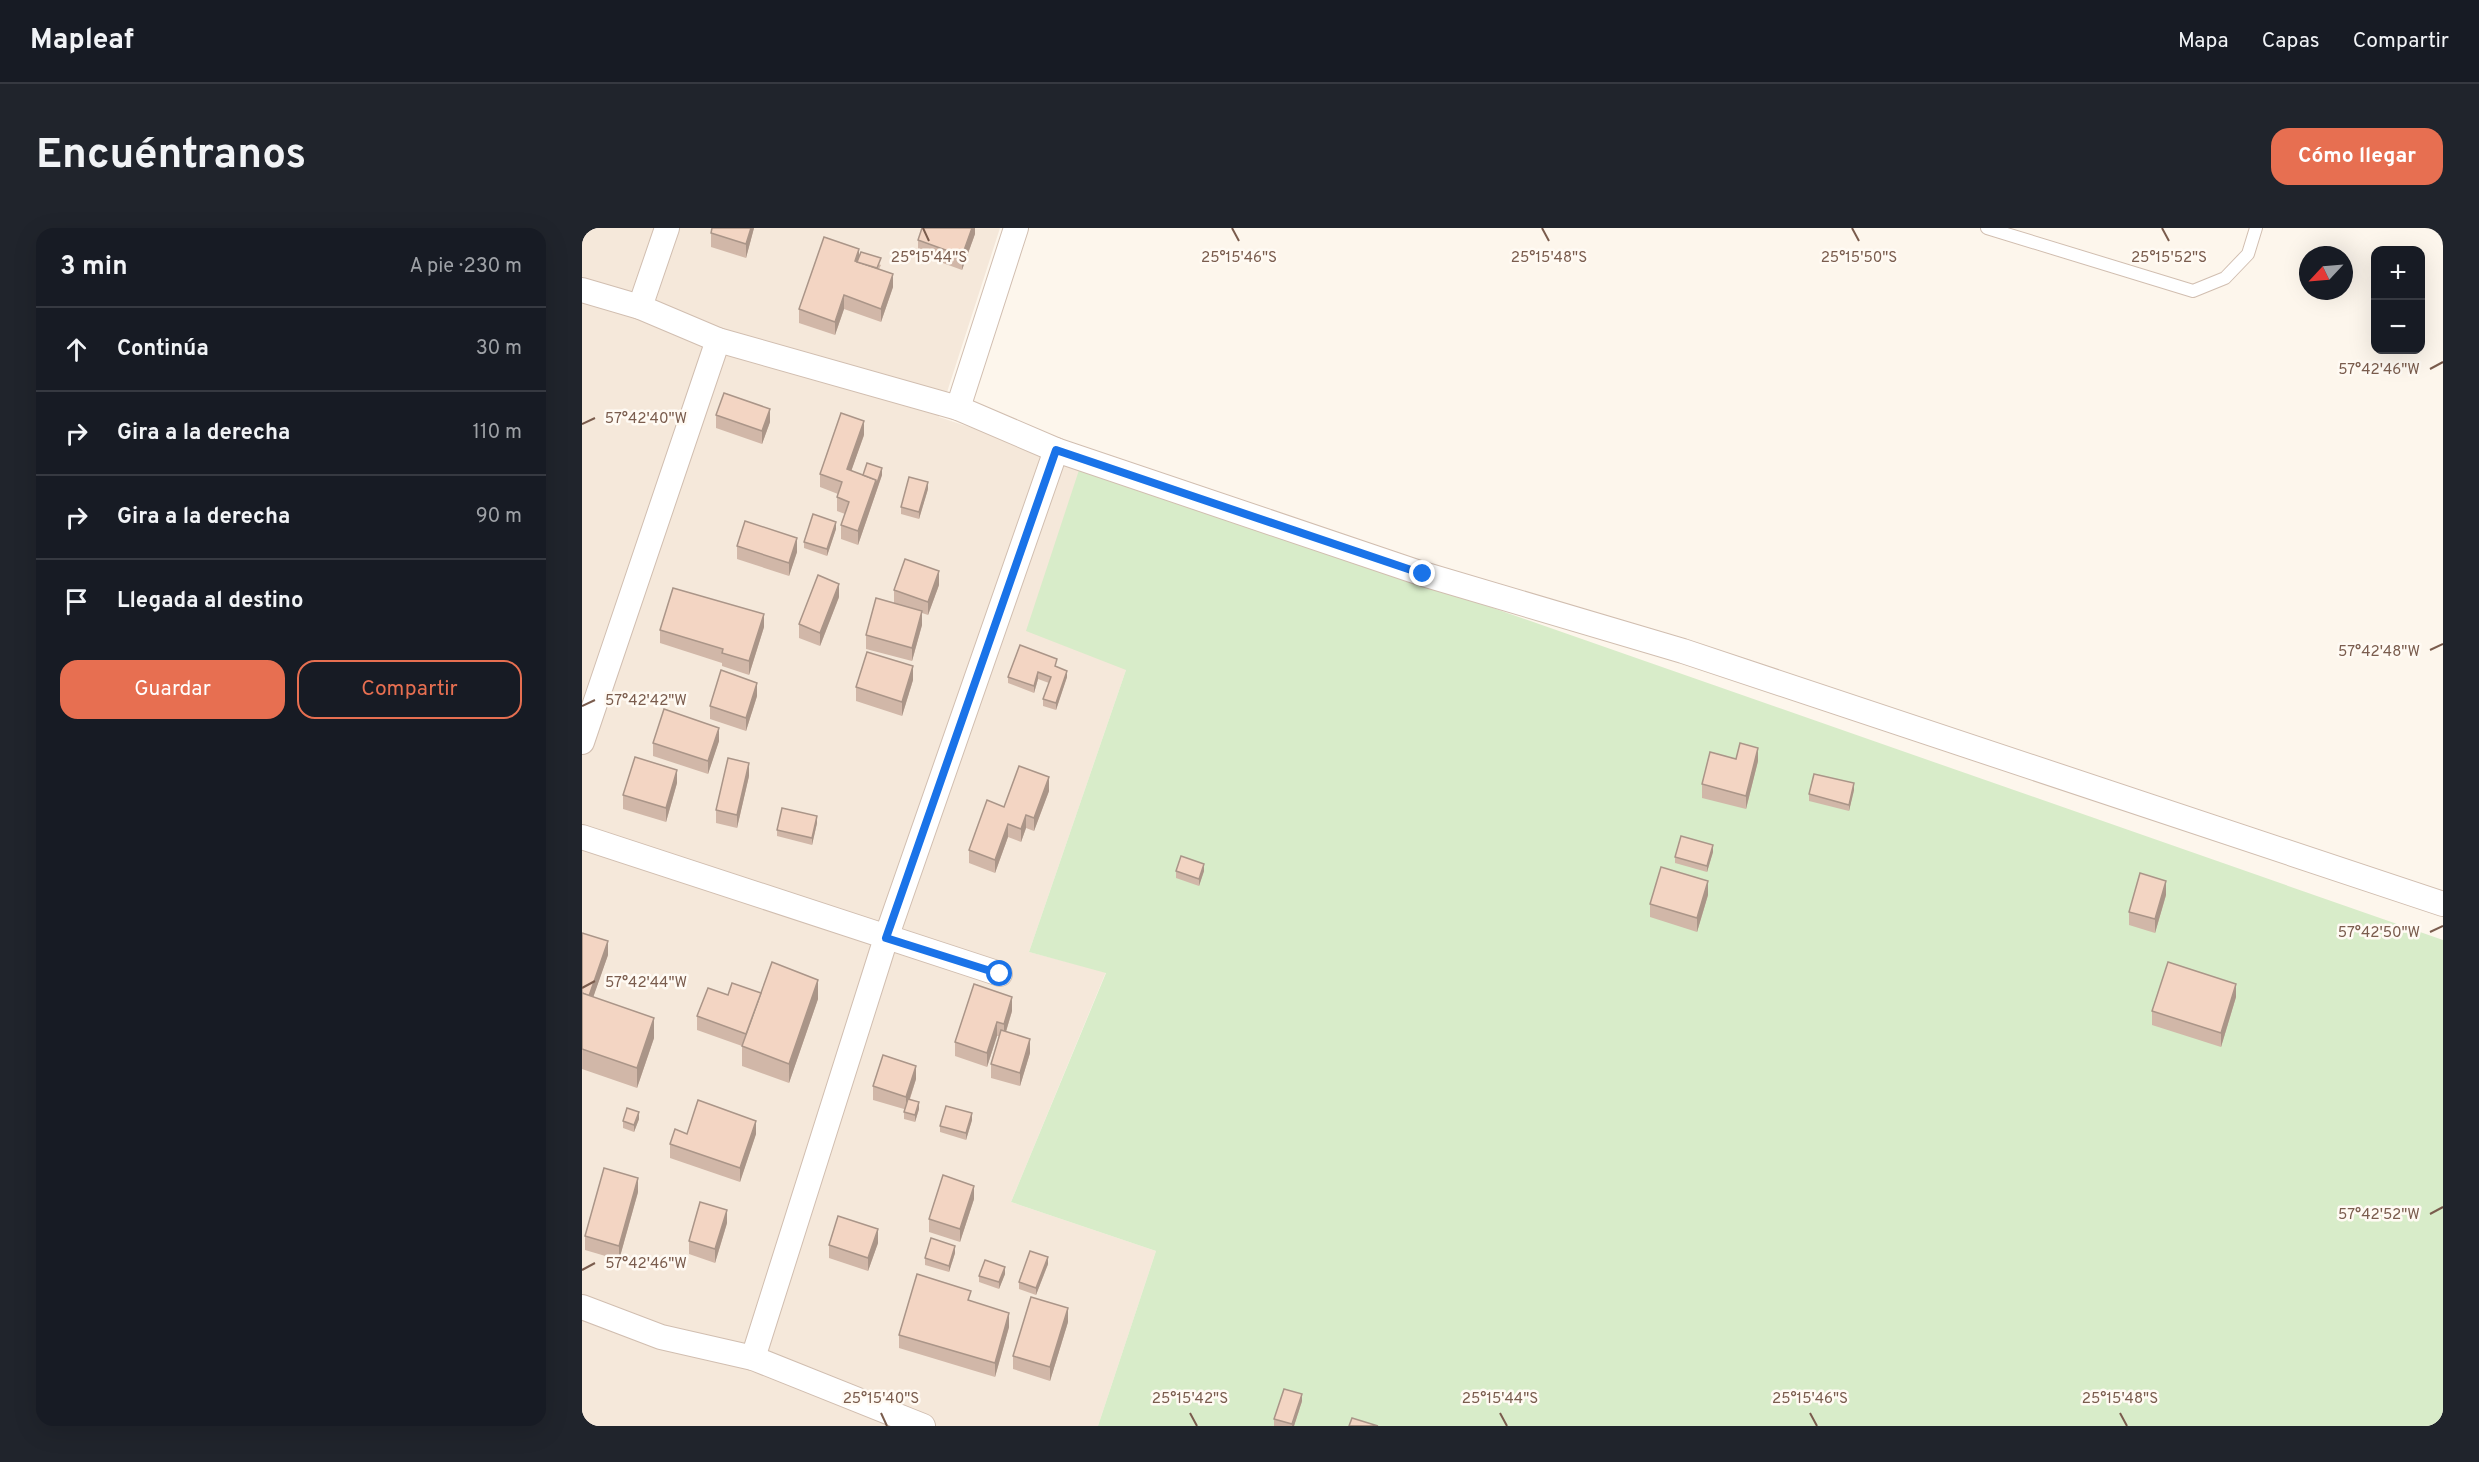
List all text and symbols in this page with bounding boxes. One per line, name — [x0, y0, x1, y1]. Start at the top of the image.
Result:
text: Mapleaf — [30, 23, 134, 59]
text: Mapa — [2178, 28, 2229, 55]
text: Capas — [2262, 28, 2320, 55]
text: Compartir — [2353, 28, 2449, 55]
button: Cómo llegar — [2271, 128, 2443, 185]
text: Encuéntranos — [36, 130, 306, 183]
north arrow — [2299, 246, 2353, 300]
map controls — [2371, 246, 2425, 354]
button: + — [2371, 246, 2425, 300]
text: 25°15'44"S — [891, 249, 967, 268]
text: 25°15'46"S — [1201, 249, 1277, 268]
text: 25°15'48"S — [1511, 249, 1587, 268]
text: 25°15'50"S — [1821, 249, 1897, 268]
text: 25°15'52"S — [2131, 249, 2207, 268]
text: 3 min — [60, 251, 128, 284]
text: A pie · 230 m — [409, 254, 522, 280]
button: − — [2371, 300, 2425, 354]
icon: ahead — [60, 333, 93, 366]
text: Continúa — [117, 336, 209, 363]
text: 30 m — [476, 336, 522, 362]
text: 57°42'46"W — [2338, 361, 2420, 380]
text: 57°42'40"W — [605, 410, 687, 429]
icon: right — [60, 417, 93, 450]
text: Gira a la derecha — [117, 420, 290, 447]
text: 110 m — [473, 420, 522, 446]
icon: right — [60, 501, 93, 534]
text: Gira a la derecha — [117, 504, 290, 531]
text: 90 m — [476, 504, 522, 530]
route end — [1409, 560, 1435, 586]
icon: arrive — [60, 585, 93, 618]
text: Llegada al destino — [117, 588, 303, 615]
text: 57°42'48"W — [2338, 643, 2420, 662]
button: Guardar — [60, 660, 285, 719]
button: Compartir — [297, 660, 522, 719]
text: 57°42'42"W — [605, 692, 687, 711]
text: 57°42'50"W — [2338, 924, 2420, 943]
route start — [986, 960, 1012, 986]
text: 57°42'44"W — [605, 974, 687, 993]
text: 57°42'52"W — [2338, 1206, 2420, 1225]
text: 57°42'46"W — [605, 1255, 687, 1274]
text: 25°15'40"S — [843, 1390, 919, 1409]
text: 25°15'42"S — [1152, 1390, 1228, 1409]
text: 25°15'44"S — [1462, 1390, 1538, 1409]
text: 25°15'46"S — [1772, 1390, 1848, 1409]
text: 25°15'48"S — [2082, 1390, 2158, 1409]

